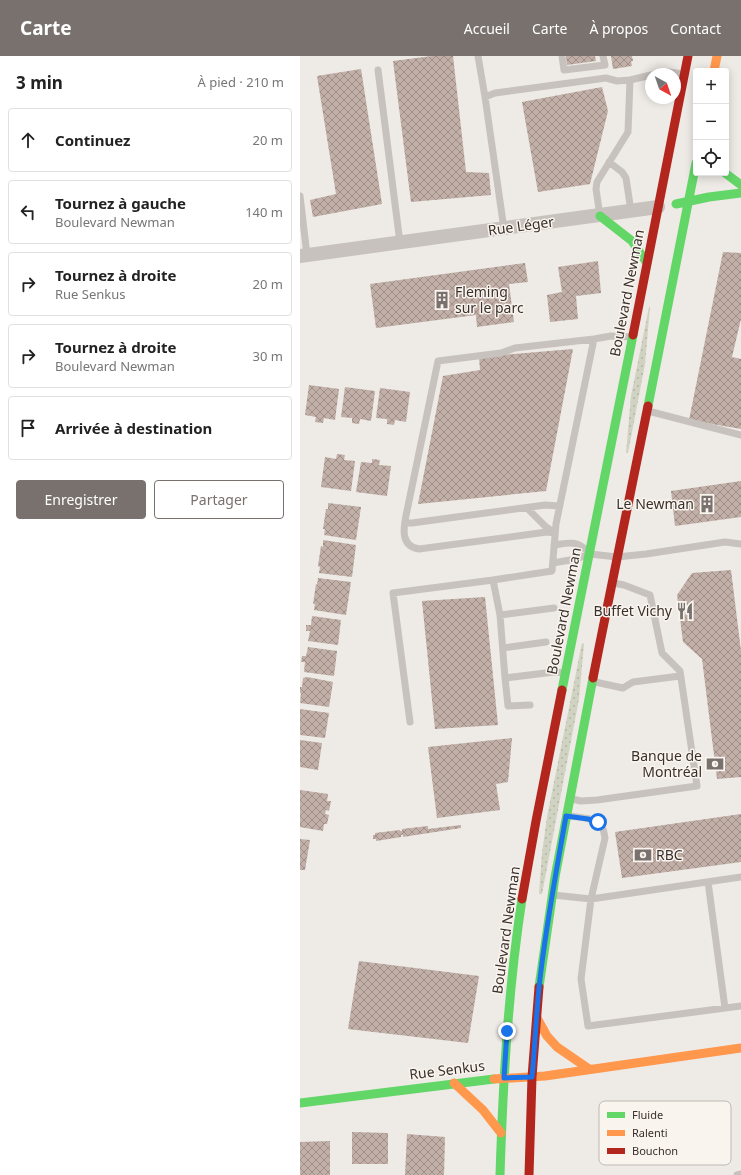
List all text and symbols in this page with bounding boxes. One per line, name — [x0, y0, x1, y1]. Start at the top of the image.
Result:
text: Carte — [20, 15, 72, 41]
text: Accueil — [464, 19, 510, 38]
text: Carte — [532, 19, 567, 38]
text: À propos — [589, 19, 648, 38]
text: Contact — [670, 19, 721, 38]
north arrow — [645, 68, 681, 104]
map controls — [693, 68, 729, 176]
button: + — [693, 68, 729, 104]
text: 3 min — [16, 71, 63, 94]
text: À pied · 210 m — [198, 73, 284, 91]
button: − — [693, 104, 729, 140]
icon: ahead — [17, 129, 39, 151]
text: Continuez — [55, 130, 130, 150]
text: 20 m — [253, 131, 283, 149]
button: locate — [693, 140, 729, 176]
text: Tournez à gauche — [55, 193, 186, 213]
icon: left — [17, 201, 39, 223]
text: 140 m — [245, 203, 283, 221]
street label: Rue Léger — [487, 211, 555, 240]
text: Boulevard Newman — [55, 213, 175, 231]
street label: Boulevard Newman — [605, 228, 648, 358]
text: Tournez à droite — [55, 265, 176, 285]
icon: right — [17, 273, 39, 295]
text: 20 m — [253, 275, 283, 293]
place label: Fleming sur le parc — [455, 282, 524, 317]
text: Rue Senkus — [55, 285, 126, 303]
building icon: Fleming sur le parc — [432, 290, 452, 310]
text: Tournez à droite — [55, 337, 176, 357]
icon: right — [17, 345, 39, 367]
text: 30 m — [253, 347, 283, 365]
text: Boulevard Newman — [55, 357, 175, 375]
icon: arrive — [17, 417, 39, 439]
text: Arrivée à destination — [55, 418, 212, 438]
button: Enregistrer — [16, 480, 146, 519]
button: Partager — [154, 480, 284, 519]
place label: Le Newman — [616, 494, 694, 513]
building icon: Le Newman — [697, 494, 717, 514]
street label: Boulevard Newman — [542, 546, 585, 676]
place label: Buffet Vichy — [594, 601, 673, 620]
restaurant icon: Buffet Vichy — [675, 601, 695, 621]
place label: Banque de Montréal — [631, 746, 702, 781]
bank icon: Banque de Montréal — [705, 754, 725, 774]
route start — [589, 813, 607, 831]
bank icon: RBC — [633, 845, 653, 865]
place label: RBC — [656, 845, 683, 864]
street label: Boulevard Newman — [487, 865, 524, 995]
route end — [498, 1022, 516, 1040]
street label: Rue Senkus — [408, 1055, 486, 1084]
legend — [599, 1101, 731, 1165]
text: Fluide — [632, 1107, 663, 1122]
text: Ralenti — [632, 1125, 668, 1140]
text: Bouchon — [632, 1143, 678, 1158]

